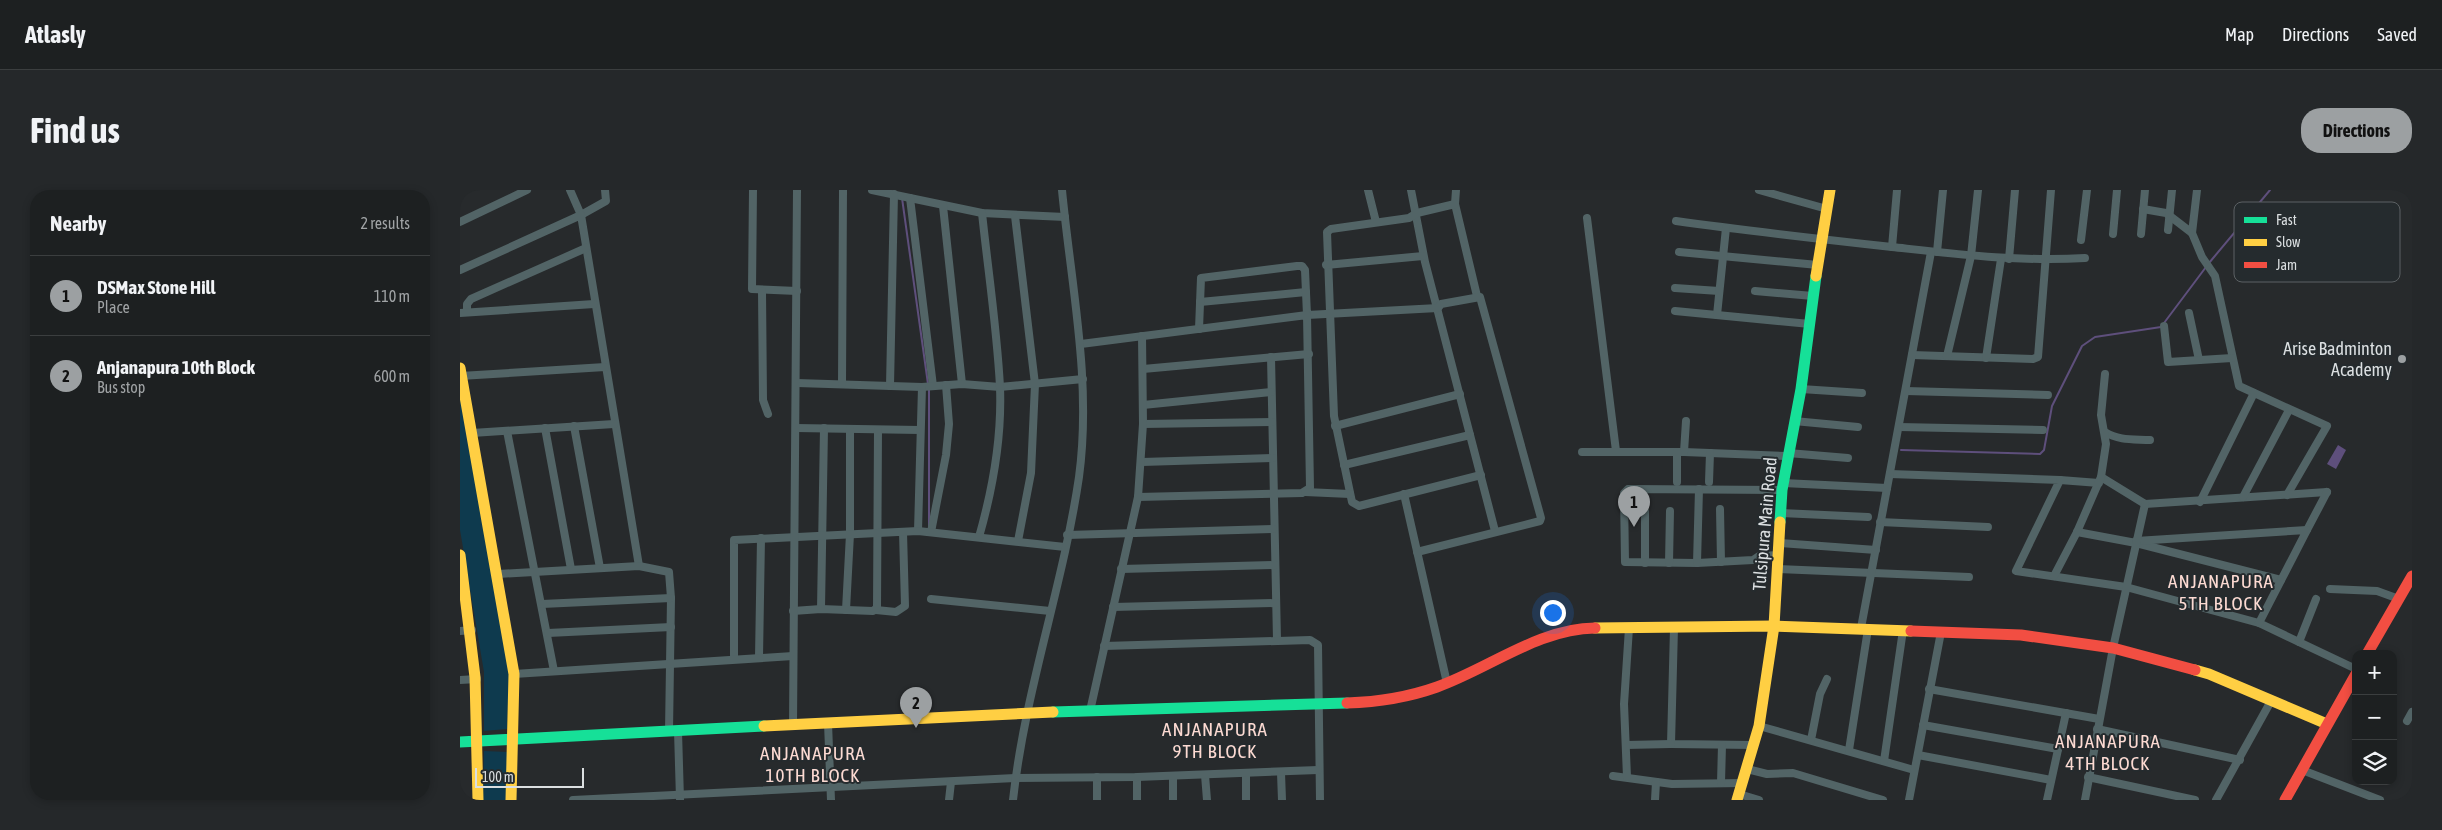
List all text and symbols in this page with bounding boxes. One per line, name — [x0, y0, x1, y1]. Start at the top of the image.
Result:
text: Atlasly — [25, 21, 86, 48]
text: Map — [2225, 24, 2254, 45]
text: Directions — [2282, 24, 2349, 45]
text: Saved — [2377, 24, 2417, 45]
button: Directions — [2301, 108, 2412, 153]
text: Find us — [30, 110, 120, 150]
legend — [2234, 202, 2400, 282]
text: Nearby — [50, 211, 106, 235]
text: Fast — [2276, 212, 2297, 228]
text: 2 results — [360, 214, 410, 232]
text: Slow — [2276, 234, 2301, 250]
text: Jam — [2276, 257, 2297, 273]
text: DSMax Stone Hill — [97, 276, 216, 298]
text: 1 — [62, 287, 70, 305]
text: 110 m — [374, 287, 410, 305]
text: Place — [97, 298, 130, 316]
place label: Arise Badminton Academy — [2283, 338, 2392, 380]
marker: Arise Badminton Academy — [2396, 353, 2408, 365]
text: Anjanapura 10th Block — [97, 356, 255, 378]
text: 2 — [62, 367, 70, 385]
text: 600 m — [374, 367, 410, 385]
text: Bus stop — [97, 378, 145, 396]
street label: Tulsipura Main Road — [1748, 456, 1781, 592]
pin: 1 — [1618, 486, 1650, 527]
district label: ANJANAPURA 5TH BLOCK — [2168, 570, 2274, 614]
your location — [1540, 600, 1566, 626]
map controls — [2352, 650, 2397, 785]
button: + — [2352, 650, 2397, 695]
pin: 2 — [900, 687, 932, 728]
button: − — [2352, 695, 2397, 740]
district label: ANJANAPURA 9TH BLOCK — [1162, 718, 1268, 762]
district label: ANJANAPURA 4TH BLOCK — [2055, 730, 2161, 774]
button: layers — [2352, 740, 2397, 785]
district label: ANJANAPURA 10TH BLOCK — [760, 742, 866, 786]
scale bar — [475, 765, 584, 788]
text: 100 m — [482, 769, 514, 785]

